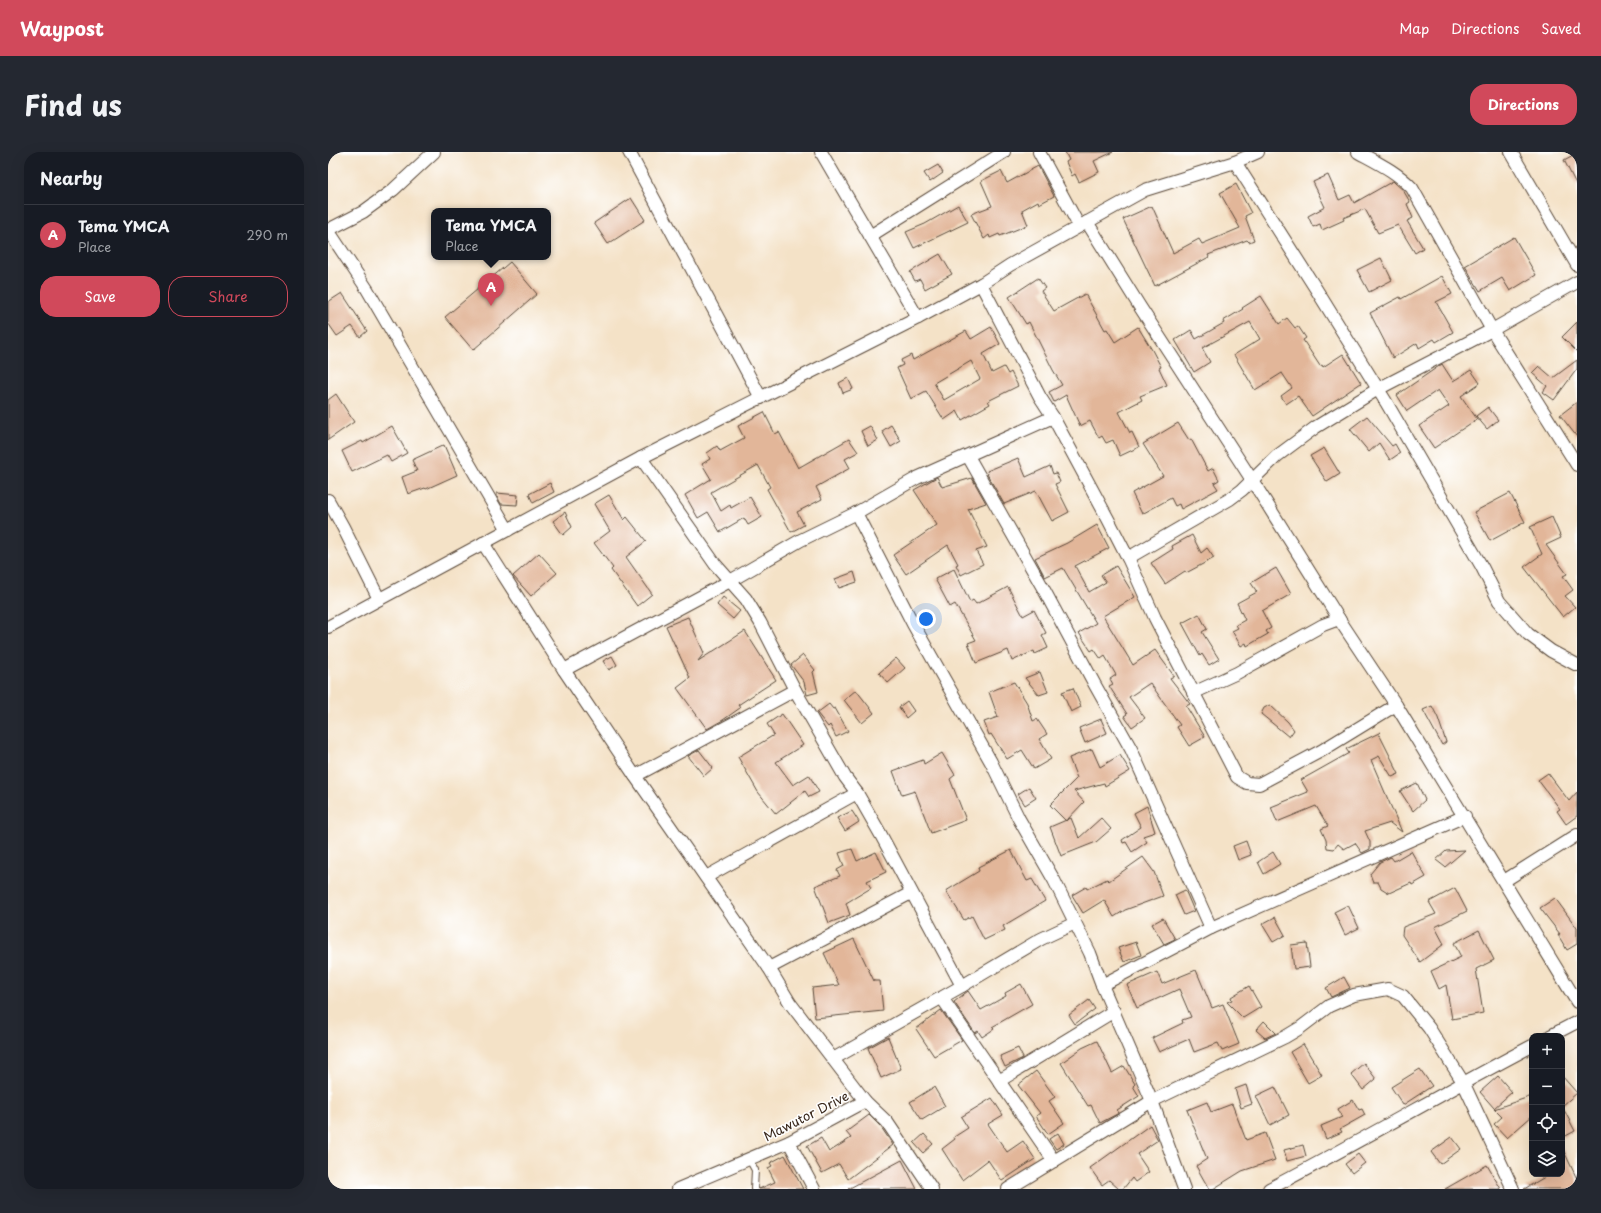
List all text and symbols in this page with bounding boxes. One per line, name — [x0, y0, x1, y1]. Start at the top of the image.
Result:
text: Waypost — [20, 14, 104, 42]
text: Map — [1399, 18, 1429, 39]
text: Directions — [1451, 18, 1519, 39]
text: Saved — [1541, 18, 1581, 39]
text: Find us — [24, 83, 122, 126]
button: Directions — [1470, 84, 1577, 125]
text: Nearby — [40, 165, 102, 191]
popup — [431, 208, 551, 260]
text: Tema YMCA — [445, 213, 537, 236]
text: Tema YMCA — [78, 214, 169, 237]
text: A — [48, 225, 58, 244]
text: 290 m — [247, 225, 288, 244]
text: Place — [445, 236, 479, 255]
text: Place — [78, 237, 111, 256]
pin: A — [478, 273, 504, 306]
button: Save — [40, 276, 160, 317]
button: Share — [168, 276, 288, 317]
your location — [916, 609, 936, 629]
map controls — [1529, 1033, 1565, 1177]
button: + — [1529, 1033, 1565, 1069]
button: − — [1529, 1069, 1565, 1105]
street label: Mawutor Drive — [760, 1086, 852, 1145]
button: locate — [1529, 1105, 1565, 1141]
button: layers — [1529, 1141, 1565, 1177]

